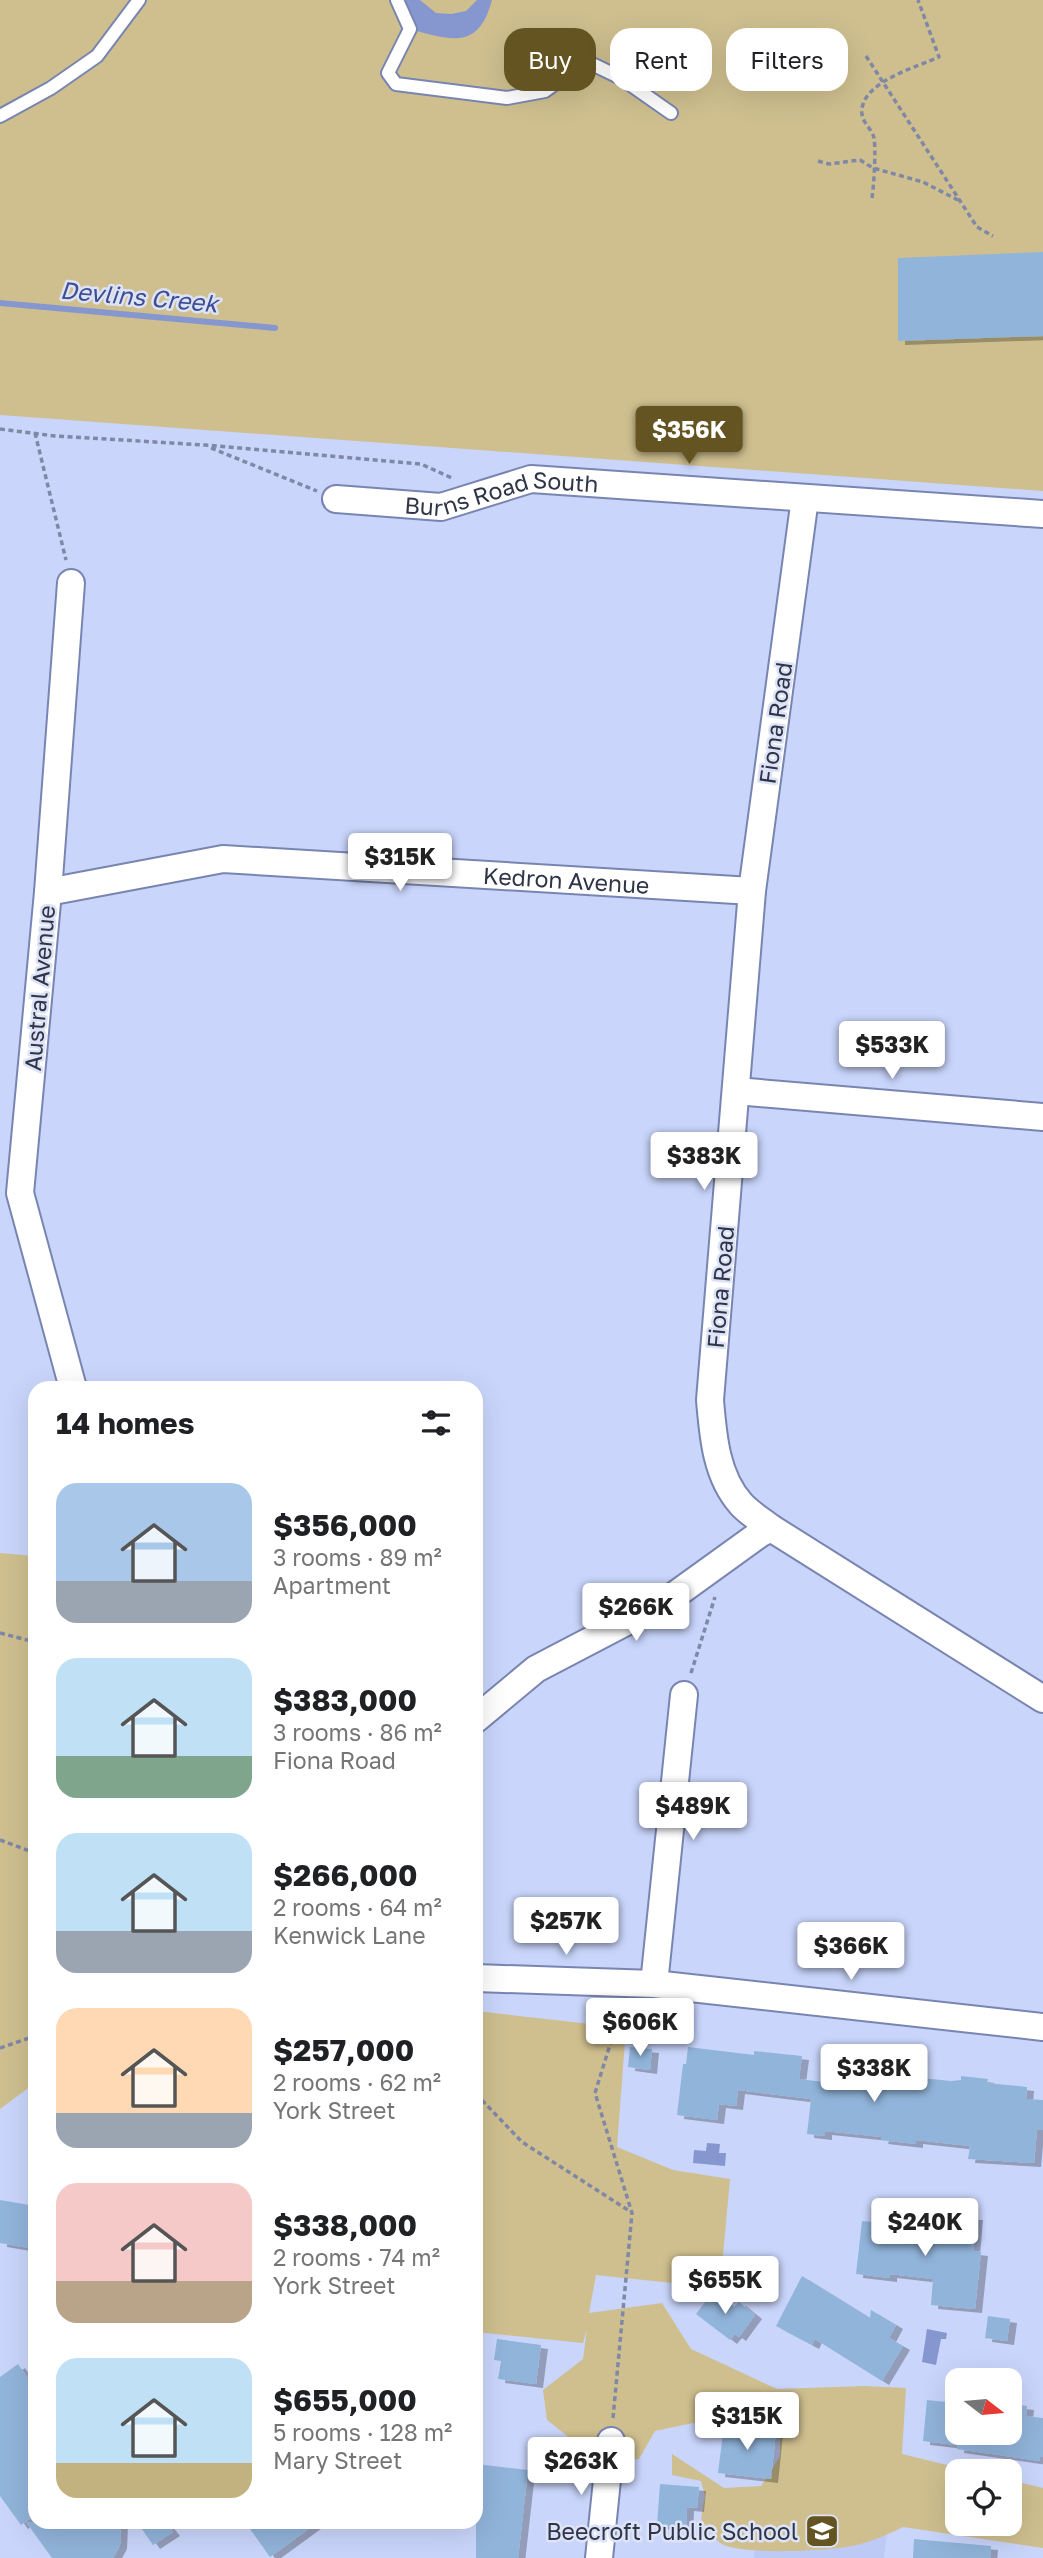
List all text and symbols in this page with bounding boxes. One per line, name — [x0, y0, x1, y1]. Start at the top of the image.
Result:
chip: Buy — [504, 28, 596, 91]
chip: Rent — [610, 28, 712, 91]
chip: Filters — [726, 28, 848, 91]
water label: Devlins Creek — [59, 275, 221, 318]
pin: $356K — [640, 406, 738, 466]
text: $356K — [652, 415, 726, 443]
street label: Burns Road South — [404, 465, 599, 521]
street label: Fiona Road — [753, 660, 797, 786]
pin: $315K — [351, 834, 449, 893]
text: $315K — [364, 842, 436, 870]
street label: Kedron Avenue — [482, 861, 650, 899]
street label: Austral Avenue — [18, 904, 60, 1072]
pin: $533K — [843, 1021, 941, 1081]
text: $533K — [855, 1030, 929, 1058]
pin: $383K — [655, 1132, 753, 1192]
text: $383K — [667, 1141, 741, 1169]
street label: Fiona Road — [701, 1225, 739, 1349]
icon: filters — [417, 1404, 455, 1442]
text: 14 homes — [56, 1405, 195, 1441]
text: $356,000 — [273, 1507, 417, 1543]
icon: home — [112, 1511, 196, 1595]
text: 3 rooms · 89 m² — [273, 1543, 442, 1571]
text: Apartment — [273, 1571, 391, 1599]
pin: $266K — [587, 1584, 685, 1643]
text: $266K — [598, 1592, 674, 1620]
text: $383,000 — [273, 1682, 417, 1718]
icon: home — [112, 1686, 196, 1770]
text: 3 rooms · 86 m² — [273, 1718, 442, 1746]
text: Fiona Road — [273, 1746, 396, 1774]
pin: $489K — [644, 1783, 742, 1842]
text: $489K — [655, 1791, 731, 1819]
text: $266,000 — [273, 1857, 418, 1893]
icon: home — [112, 1861, 196, 1945]
text: 2 rooms · 64 m² — [273, 1893, 442, 1921]
pin: $257K — [517, 1898, 615, 1957]
text: $257K — [530, 1906, 602, 1934]
text: Kenwick Lane — [273, 1921, 426, 1949]
pin: $366K — [802, 1923, 900, 1982]
text: $366K — [813, 1931, 889, 1959]
pin: $606K — [591, 1998, 689, 2058]
text: $606K — [602, 2007, 678, 2035]
text: $257,000 — [273, 2032, 414, 2068]
icon: home — [112, 2036, 196, 2120]
pin: $338K — [825, 2044, 923, 2104]
text: $338K — [837, 2053, 911, 2081]
text: 2 rooms · 62 m² — [273, 2068, 441, 2096]
text: York Street — [273, 2096, 395, 2124]
pin: $240K — [876, 2198, 974, 2258]
text: $338,000 — [273, 2207, 417, 2243]
text: $240K — [887, 2207, 963, 2235]
icon: home — [112, 2211, 196, 2295]
text: 2 rooms · 74 m² — [273, 2243, 440, 2271]
pin: $655K — [676, 2256, 774, 2316]
text: $655K — [688, 2265, 762, 2293]
text: York Street — [273, 2271, 395, 2299]
north arrow — [945, 2368, 1022, 2445]
map controls — [945, 2368, 1022, 2536]
text: $655,000 — [273, 2382, 417, 2418]
icon: home — [112, 2386, 196, 2470]
pin: $315K — [698, 2392, 796, 2452]
text: $315K — [711, 2401, 783, 2429]
text: 5 rooms · 128 m² — [273, 2418, 452, 2446]
pin: $263K — [532, 2438, 630, 2497]
text: Mary Street — [273, 2446, 402, 2474]
text: $263K — [544, 2446, 618, 2474]
button: locate — [945, 2459, 1022, 2536]
school or university icon: Beecroft Public School — [803, 2512, 841, 2550]
place label: Beecroft Public School — [546, 2517, 798, 2545]

